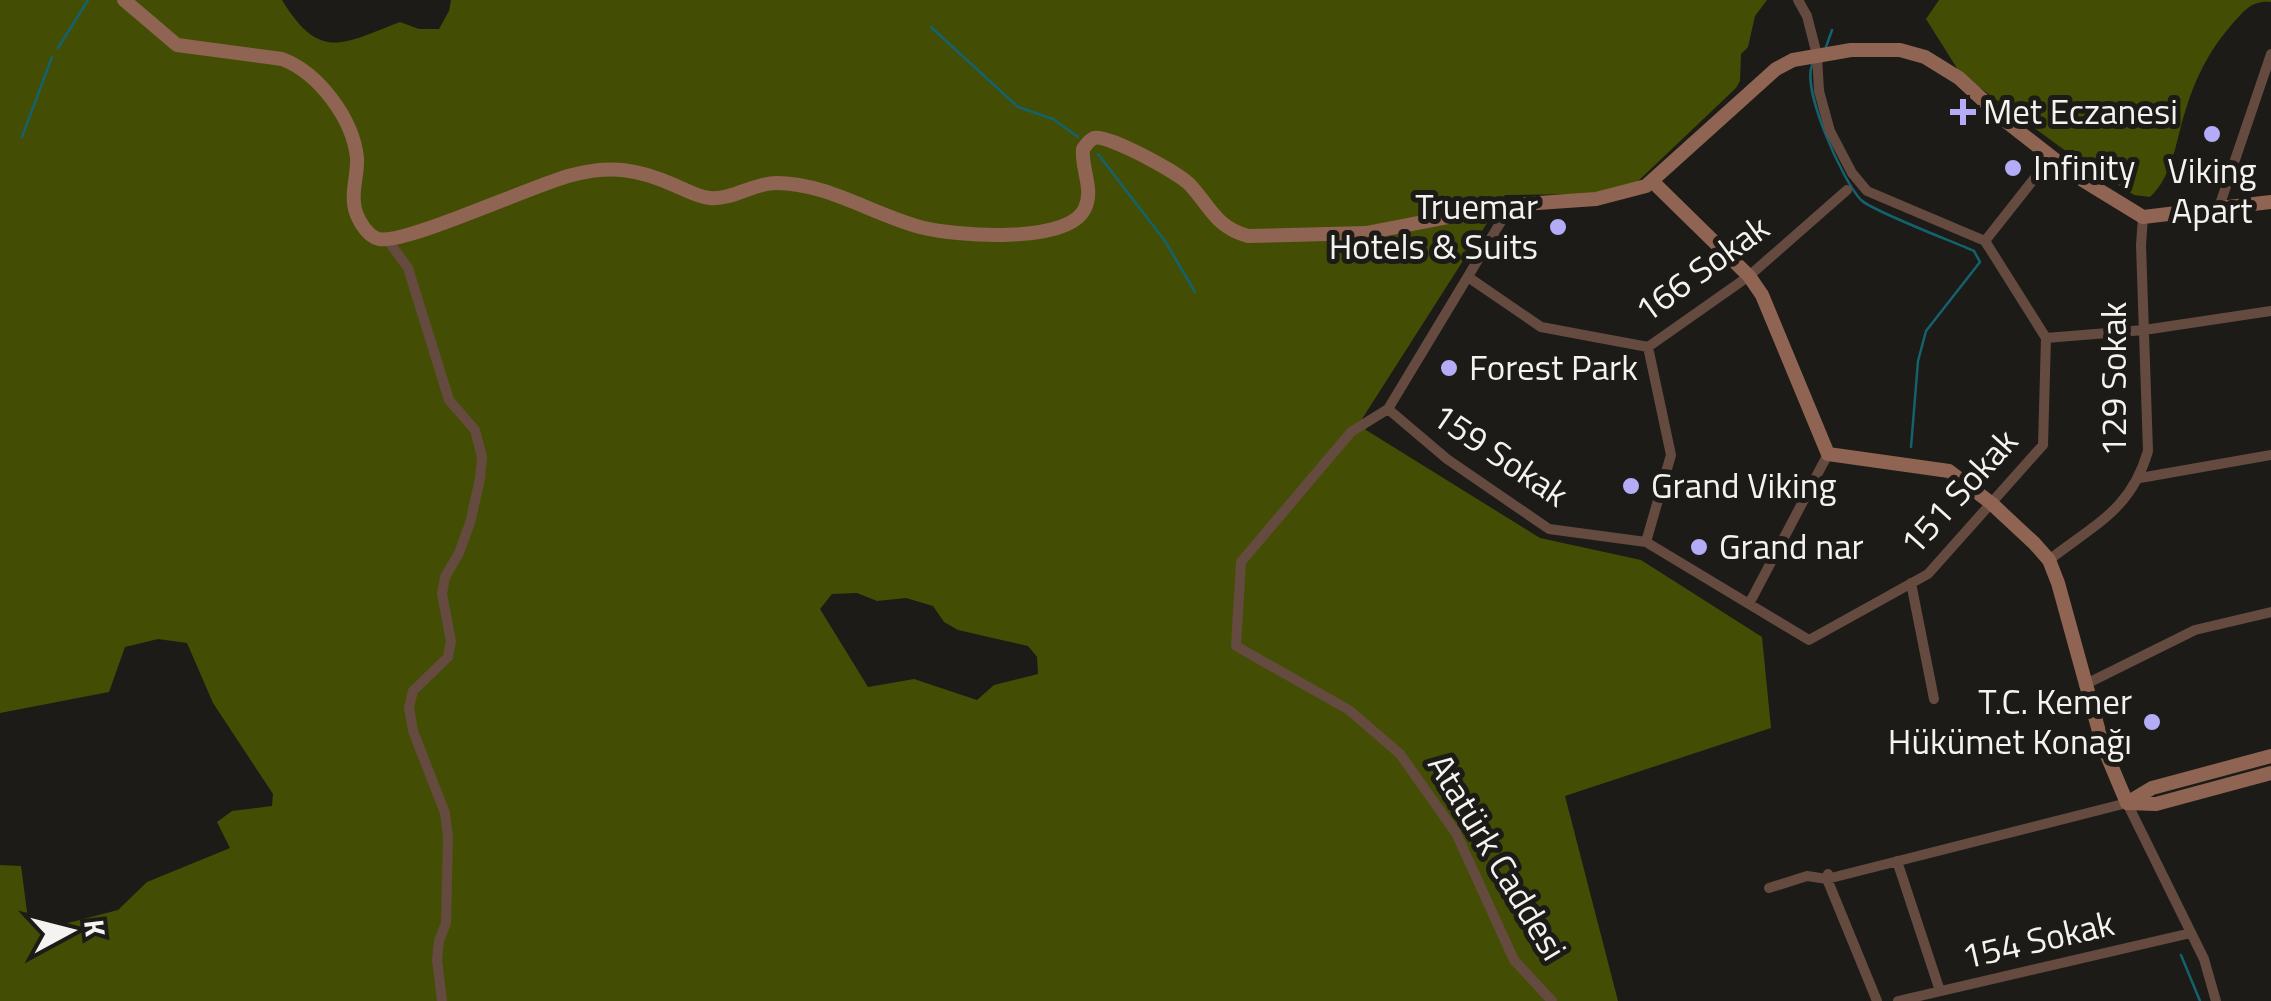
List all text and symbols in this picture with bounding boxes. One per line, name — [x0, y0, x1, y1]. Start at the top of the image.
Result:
place label: Met Eczanesi — [1983, 84, 2178, 138]
marker: Met Eczanesi — [1952, 101, 1974, 123]
marker: Viking Apart — [2201, 123, 2223, 145]
place label: Infinity — [2033, 140, 2135, 194]
place label: Viking Apart — [2167, 143, 2257, 237]
marker: Infinity — [2002, 157, 2024, 179]
place label: Truemar Hotels & Suits — [1329, 179, 1538, 273]
street label: 166 Sokak — [1623, 201, 1780, 336]
marker: Truemar Hotels & Suits — [1547, 216, 1569, 238]
street label: 129 Sokak — [2086, 301, 2140, 456]
place label: Forest Park — [1469, 340, 1638, 394]
marker: Forest Park — [1438, 357, 1460, 379]
street label: 159 Sokak — [1421, 388, 1580, 520]
street label: 151 Sokak — [1886, 416, 2030, 567]
place label: Grand Viking — [1651, 458, 1836, 512]
marker: Grand Viking — [1620, 475, 1642, 497]
place label: Grand nar — [1719, 519, 1864, 573]
marker: Grand nar — [1688, 536, 1710, 558]
place label: T.C. Kemer Hükümet Konağı — [1888, 674, 2132, 768]
marker: T.C. Kemer Hükümet Konağı — [2141, 711, 2163, 733]
street label: Atatürk Caddesi — [1415, 743, 1581, 970]
north arrow — [20, 881, 120, 981]
street label: 154 Sokak — [1956, 895, 2120, 983]
text: K — [73, 917, 118, 939]

